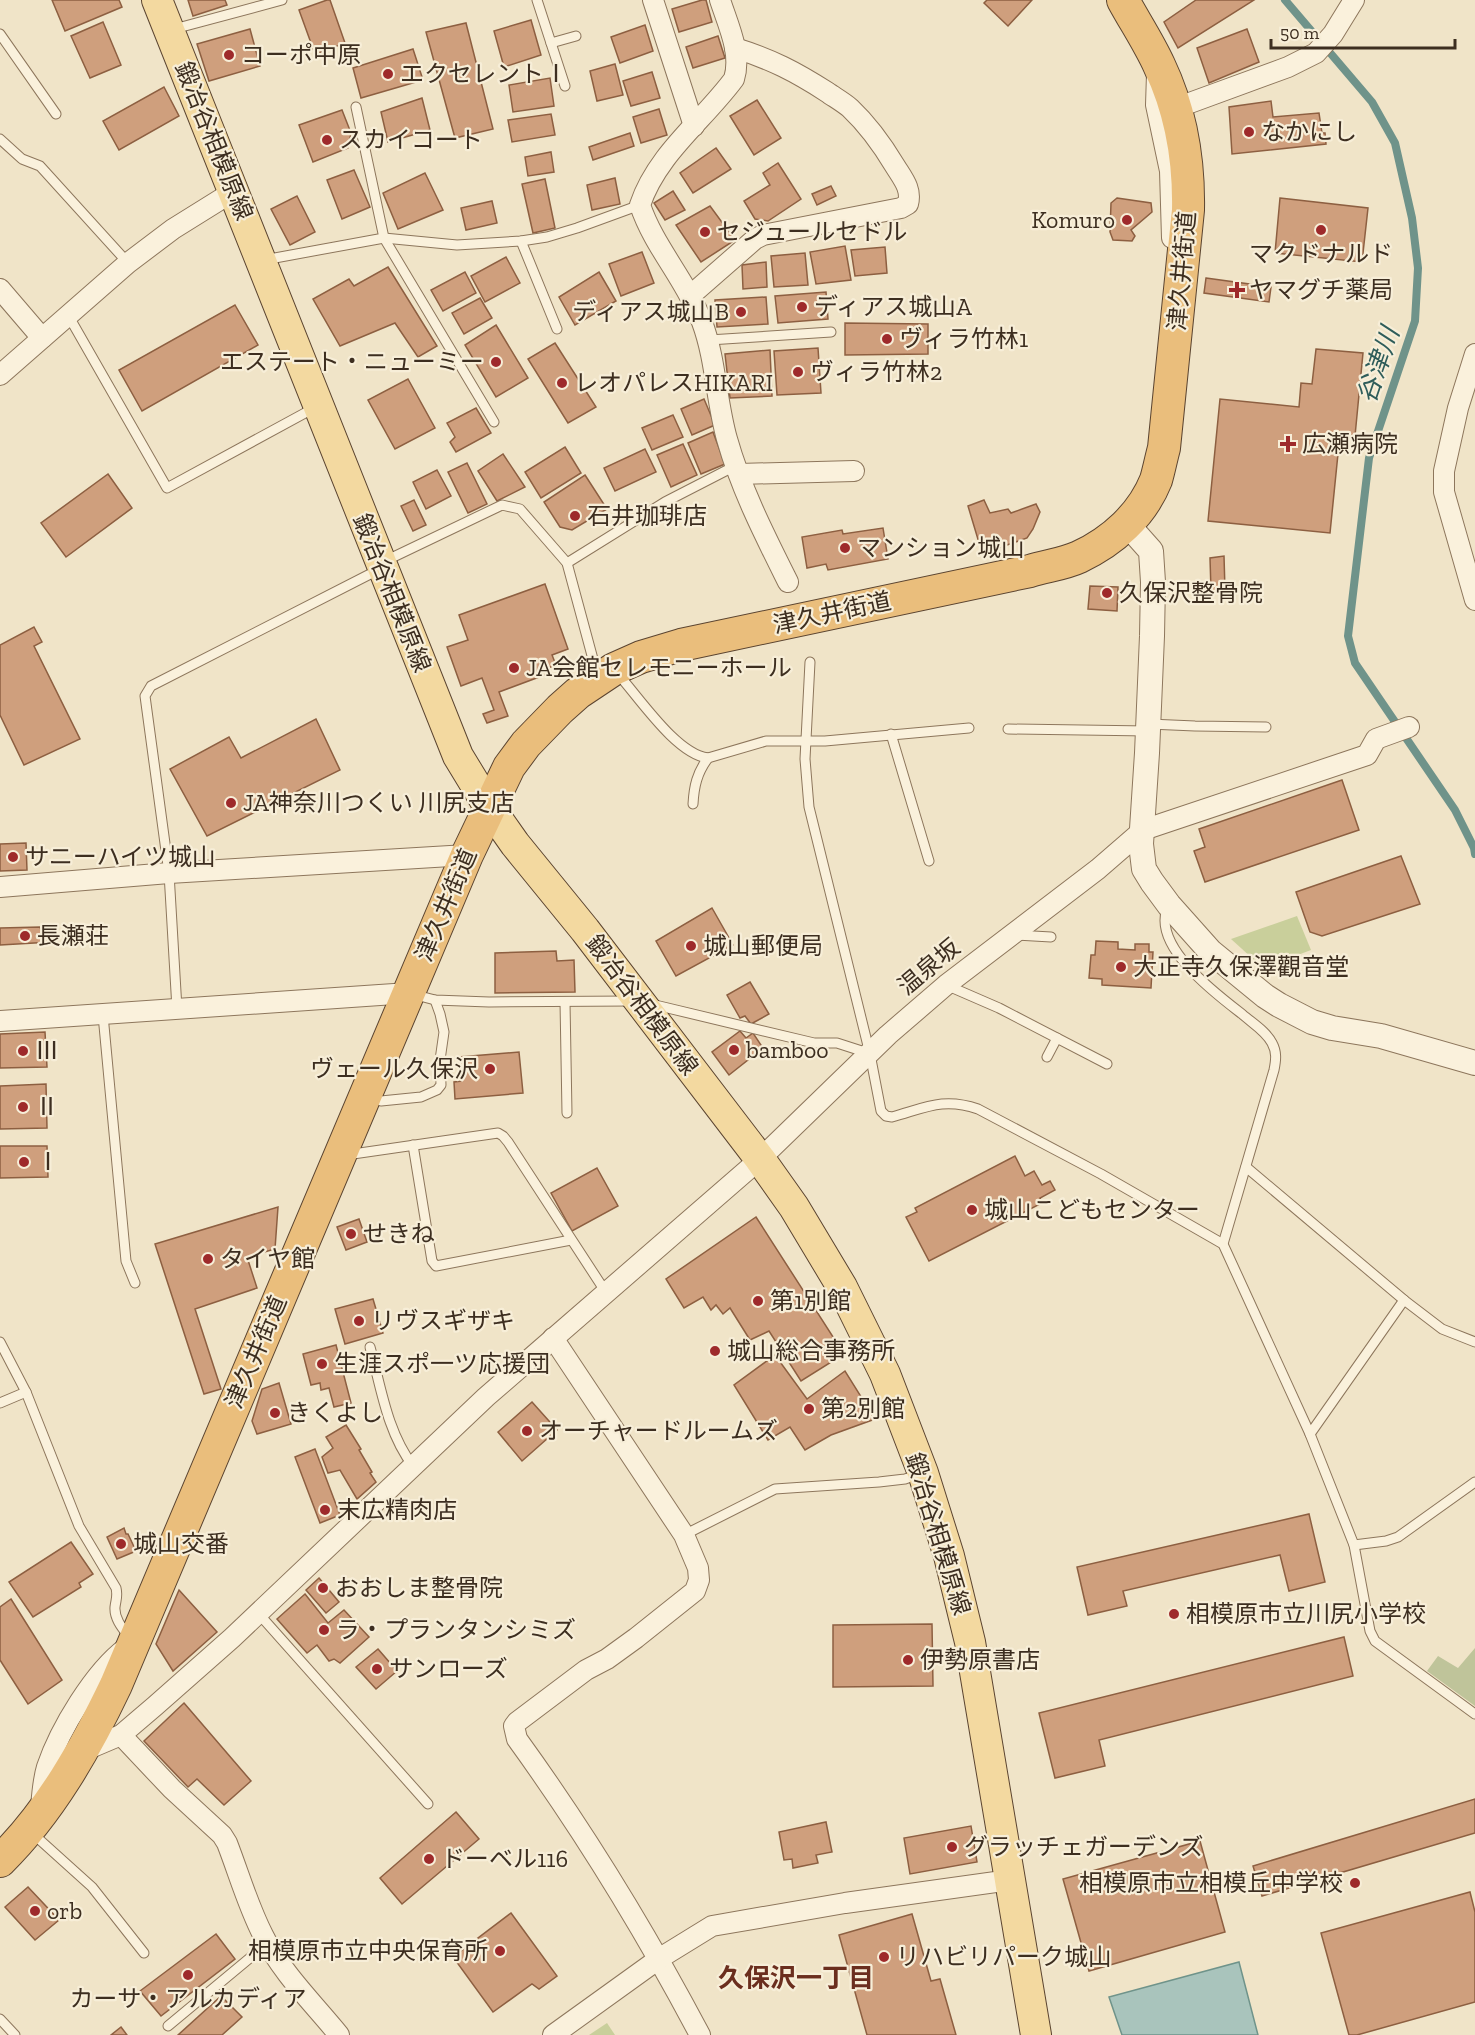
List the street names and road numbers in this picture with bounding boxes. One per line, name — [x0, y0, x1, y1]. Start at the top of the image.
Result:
street label: 鍛冶谷相模原線 — [170, 57, 259, 224]
street label: 津久井街道 — [1162, 210, 1201, 332]
street label: 鍛冶谷相模原線 — [348, 509, 437, 676]
street label: 津久井街道 — [770, 586, 894, 639]
street label: 津久井街道 — [409, 844, 482, 966]
street label: 鍛冶谷相模原線 — [580, 929, 705, 1081]
street label: 温泉坂 — [892, 932, 966, 1001]
street label: 津久井街道 — [219, 1291, 292, 1413]
street label: 鍛冶谷相模原線 — [900, 1449, 977, 1618]

